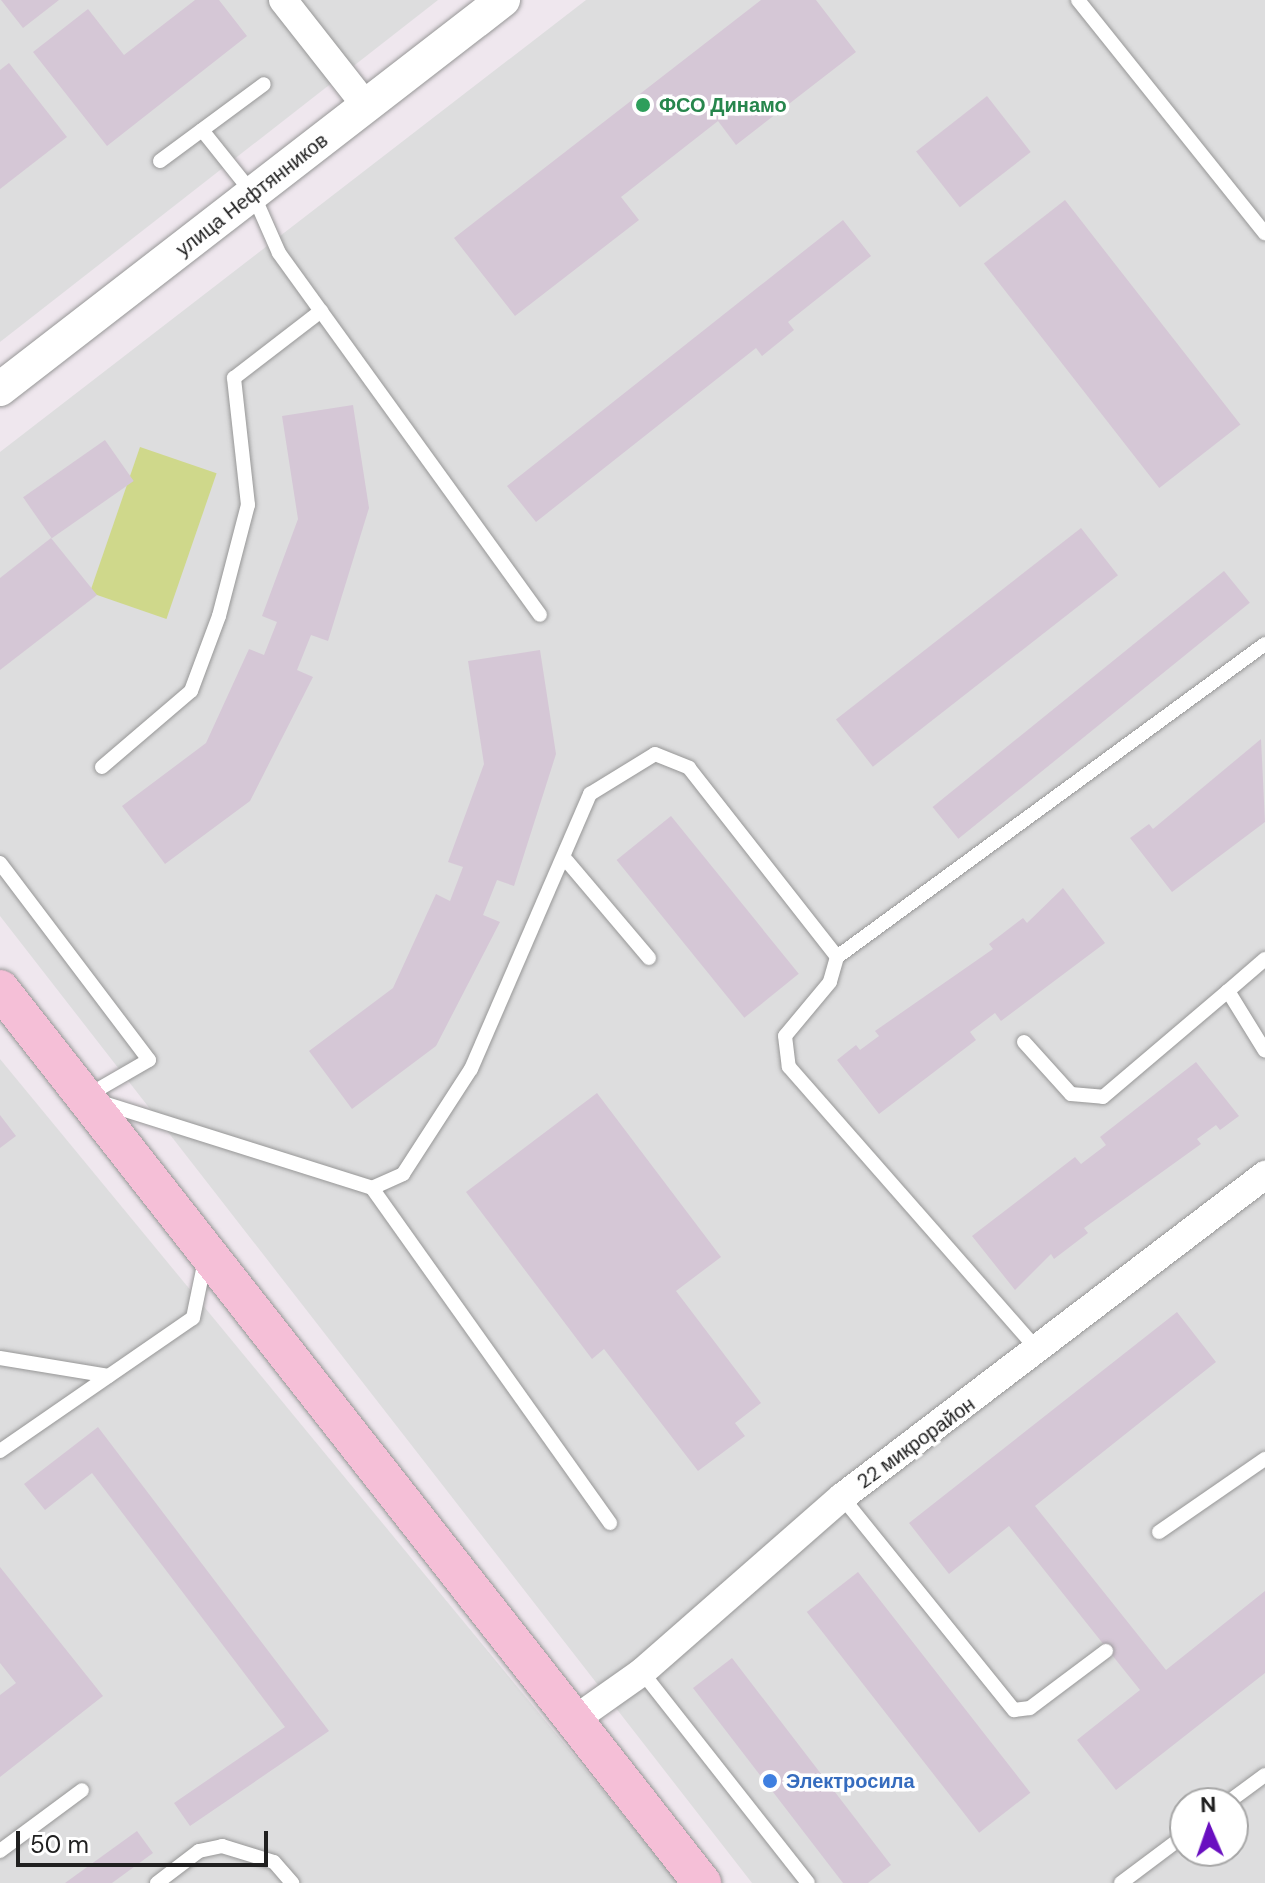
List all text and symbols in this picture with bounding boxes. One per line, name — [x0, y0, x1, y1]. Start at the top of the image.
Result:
place label: ФСО Динамо — [659, 93, 787, 117]
marker: ФСО Динамо — [634, 96, 652, 114]
street label: улица Нефтянников — [171, 128, 333, 262]
street label: 22 микрорайон — [852, 1392, 980, 1494]
place label: Электросила — [786, 1769, 915, 1793]
marker: Электросила — [761, 1772, 779, 1790]
north arrow — [1169, 1787, 1249, 1867]
text: N — [1200, 1790, 1217, 1819]
scale bar — [20, 1815, 272, 1865]
text: 50 m — [30, 1829, 89, 1860]

